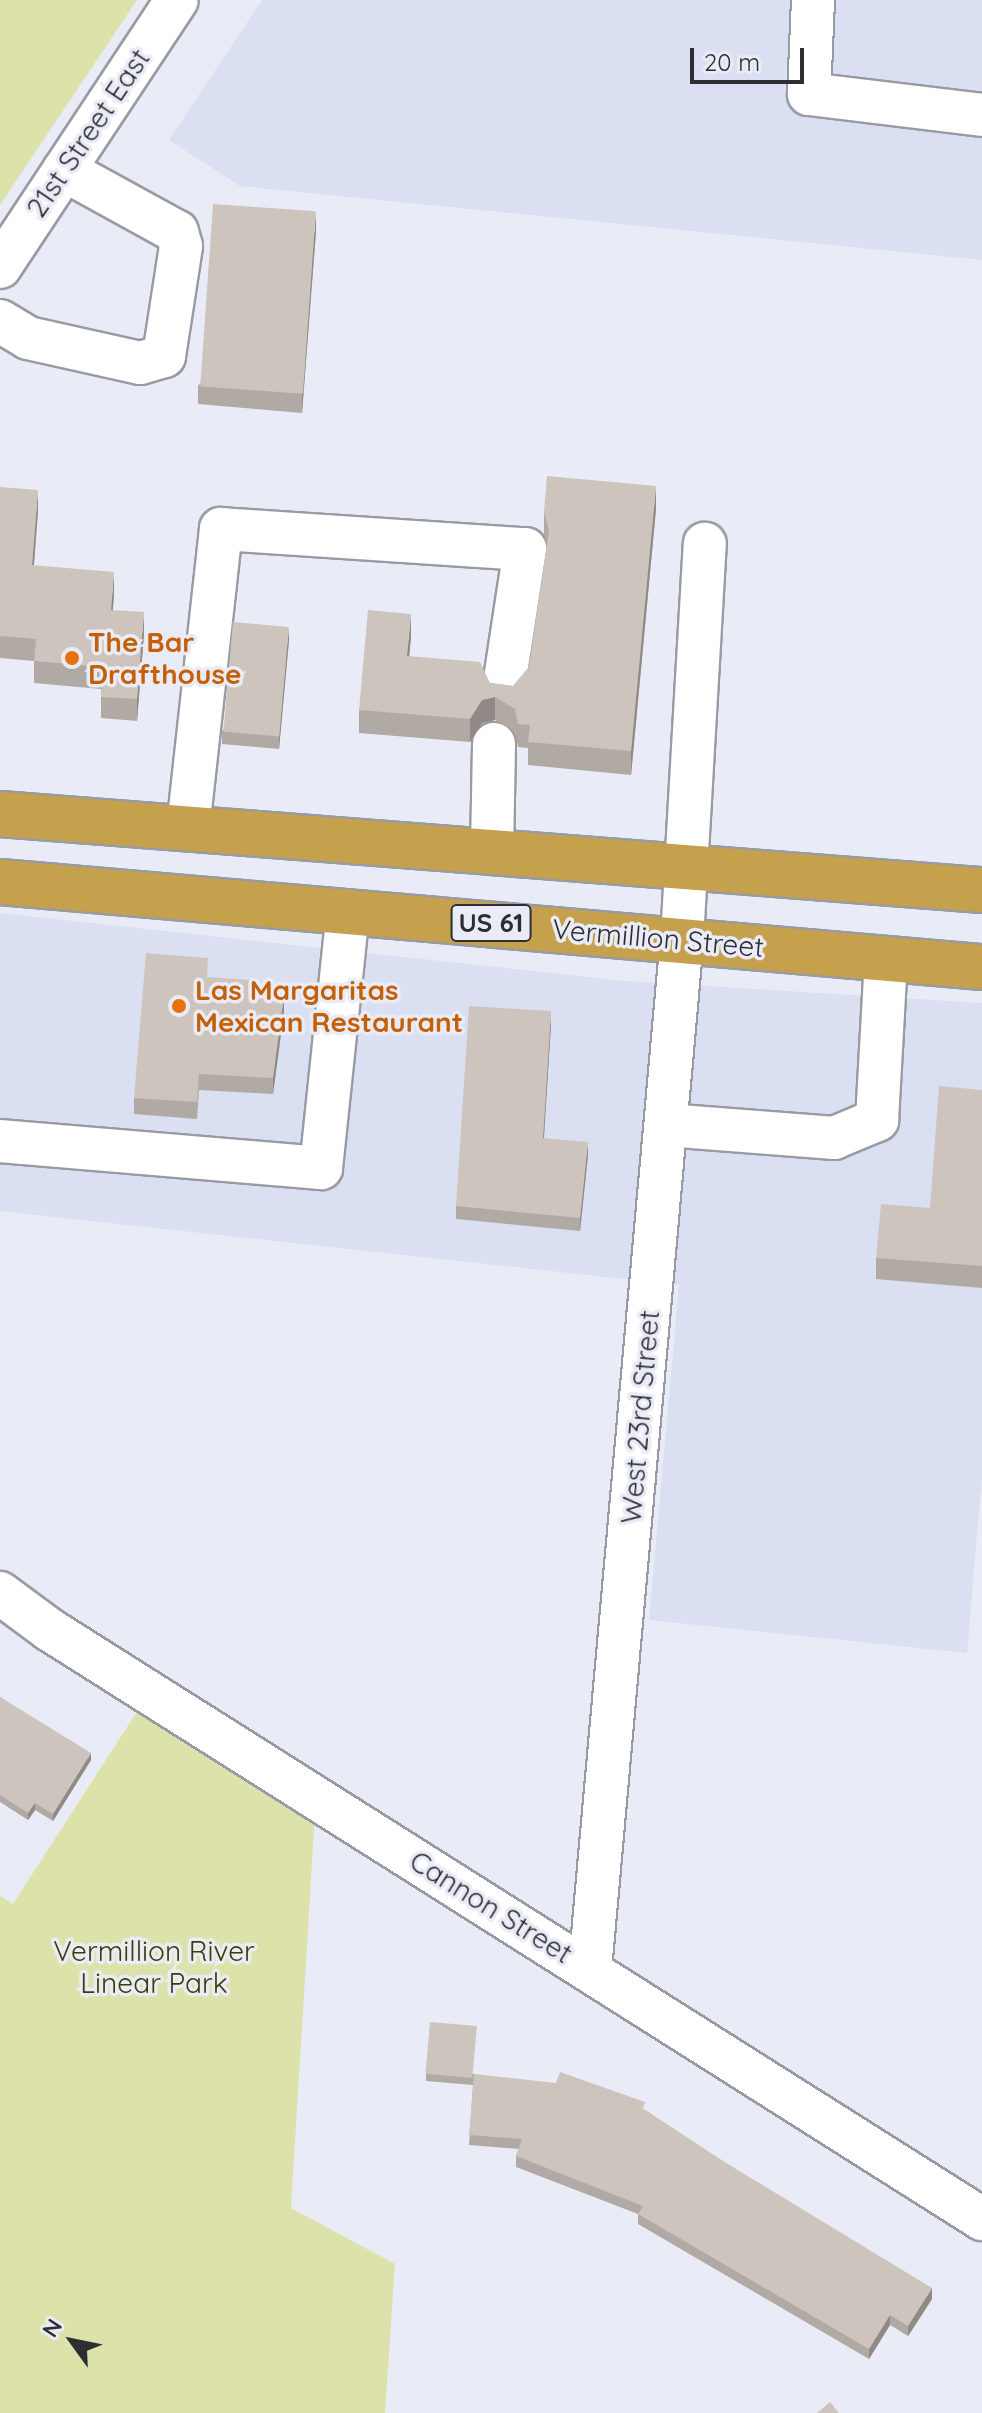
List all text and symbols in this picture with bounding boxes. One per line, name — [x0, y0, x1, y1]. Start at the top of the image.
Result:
scale bar — [694, 32, 808, 82]
street label: 21st Street East — [19, 42, 157, 224]
text: 20 m — [704, 47, 760, 77]
place label: The Bar Drafthouse — [88, 625, 242, 691]
marker: The Bar Drafthouse — [63, 649, 81, 667]
road number: US 61 — [449, 901, 533, 945]
street label: Vermillion Street — [551, 912, 765, 964]
place label: Las Margaritas Mexican Restaurant — [195, 973, 463, 1039]
marker: Las Margaritas Mexican Restaurant — [170, 997, 188, 1015]
street label: West 23rd Street — [614, 1309, 666, 1525]
street label: Cannon Street — [404, 1844, 578, 1970]
park label: Vermillion River Linear Park — [53, 1934, 255, 2000]
north arrow — [32, 2301, 112, 2381]
text: N — [36, 2314, 68, 2342]

